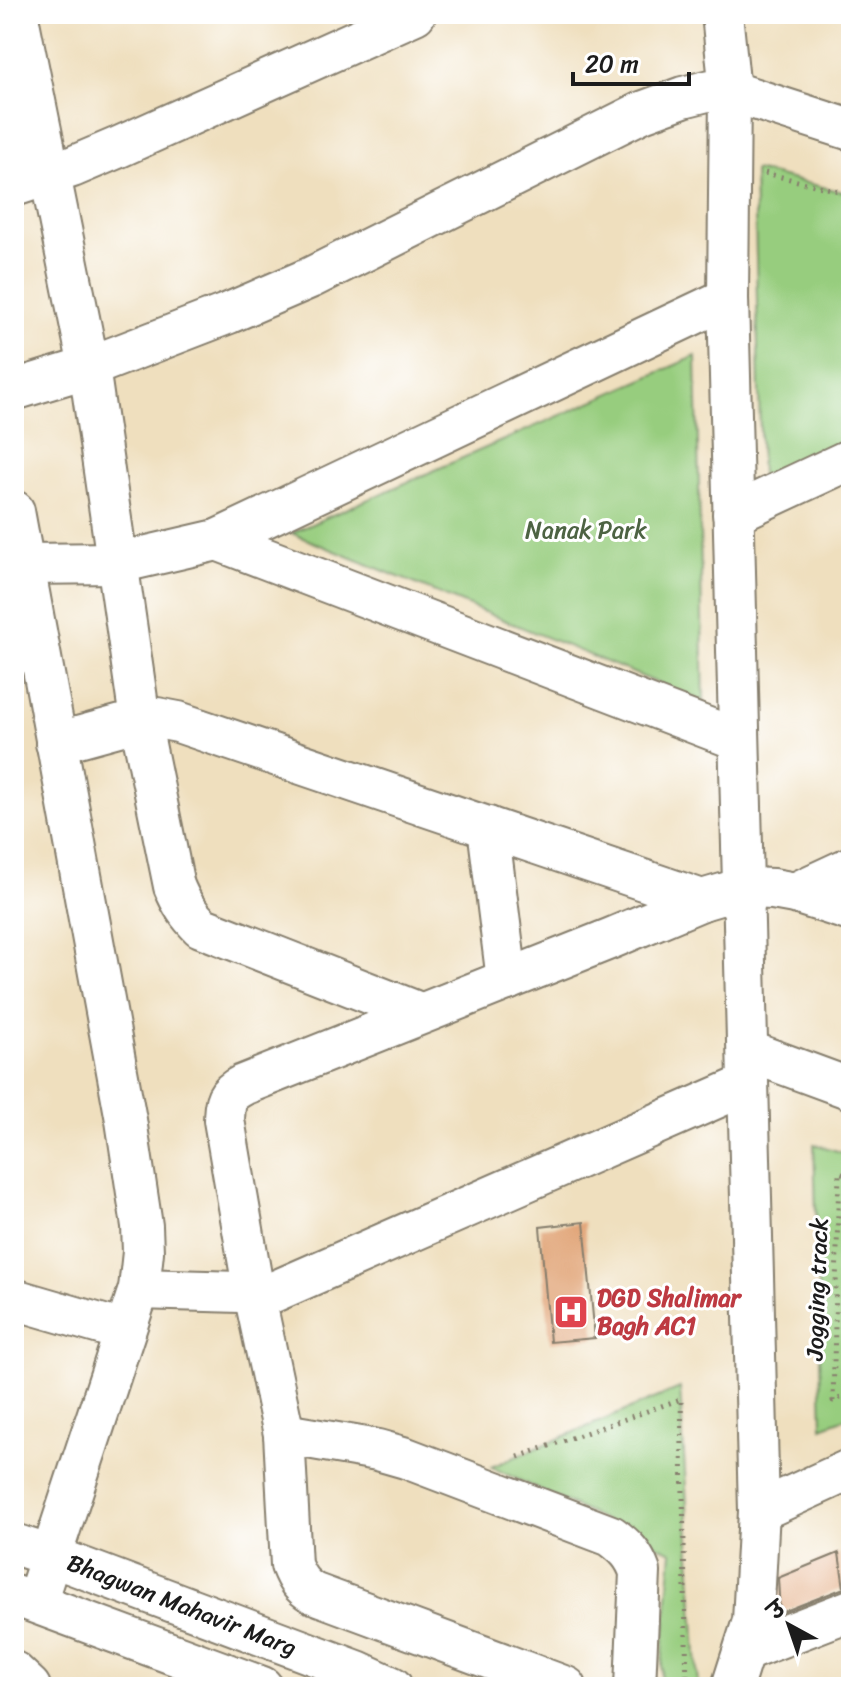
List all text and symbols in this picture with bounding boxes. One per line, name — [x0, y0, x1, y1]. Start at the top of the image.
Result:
scale bar — [573, 36, 689, 86]
text: 20 m — [585, 43, 639, 85]
park label: Nanak Park — [525, 509, 647, 551]
street label: Jogging track — [793, 1217, 840, 1362]
place label: DGD Shalimar Bagh AC1 — [597, 1277, 743, 1347]
hospital icon: DGD Shalimar Bagh AC1 — [552, 1293, 590, 1331]
street label: Bhagwan Mahavir Marg — [61, 1542, 303, 1668]
north arrow — [749, 1585, 829, 1665]
text: उ — [757, 1589, 796, 1631]

